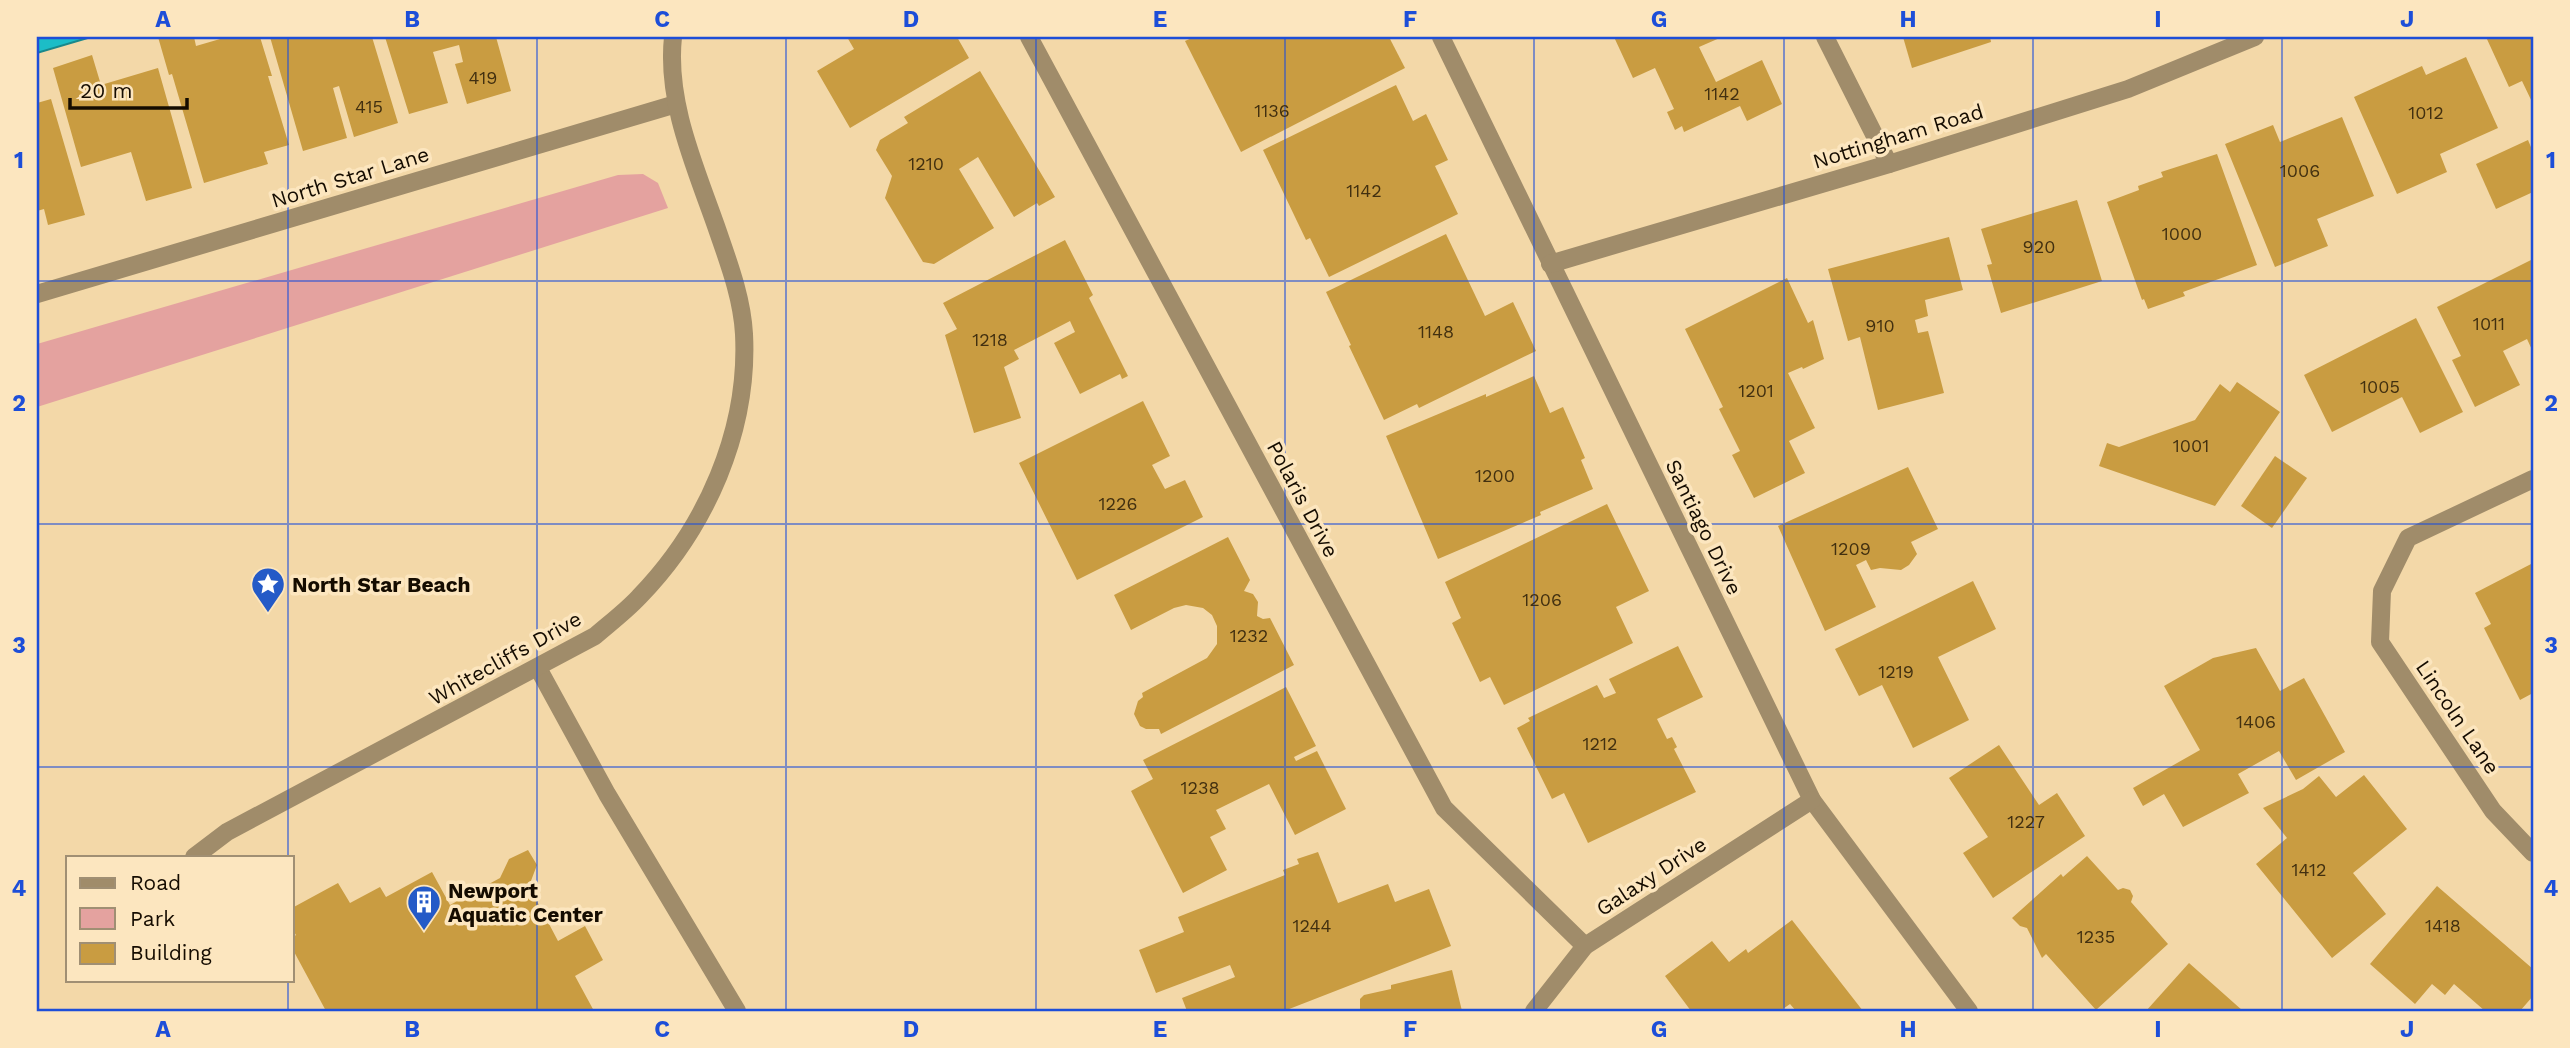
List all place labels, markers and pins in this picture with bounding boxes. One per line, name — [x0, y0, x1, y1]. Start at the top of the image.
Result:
place icon: North Star Beach — [249, 565, 287, 614]
place label: North Star Beach — [292, 572, 471, 597]
place label: Newport Aquatic Center — [448, 878, 603, 927]
building icon: Newport Aquatic Center — [405, 883, 443, 932]

